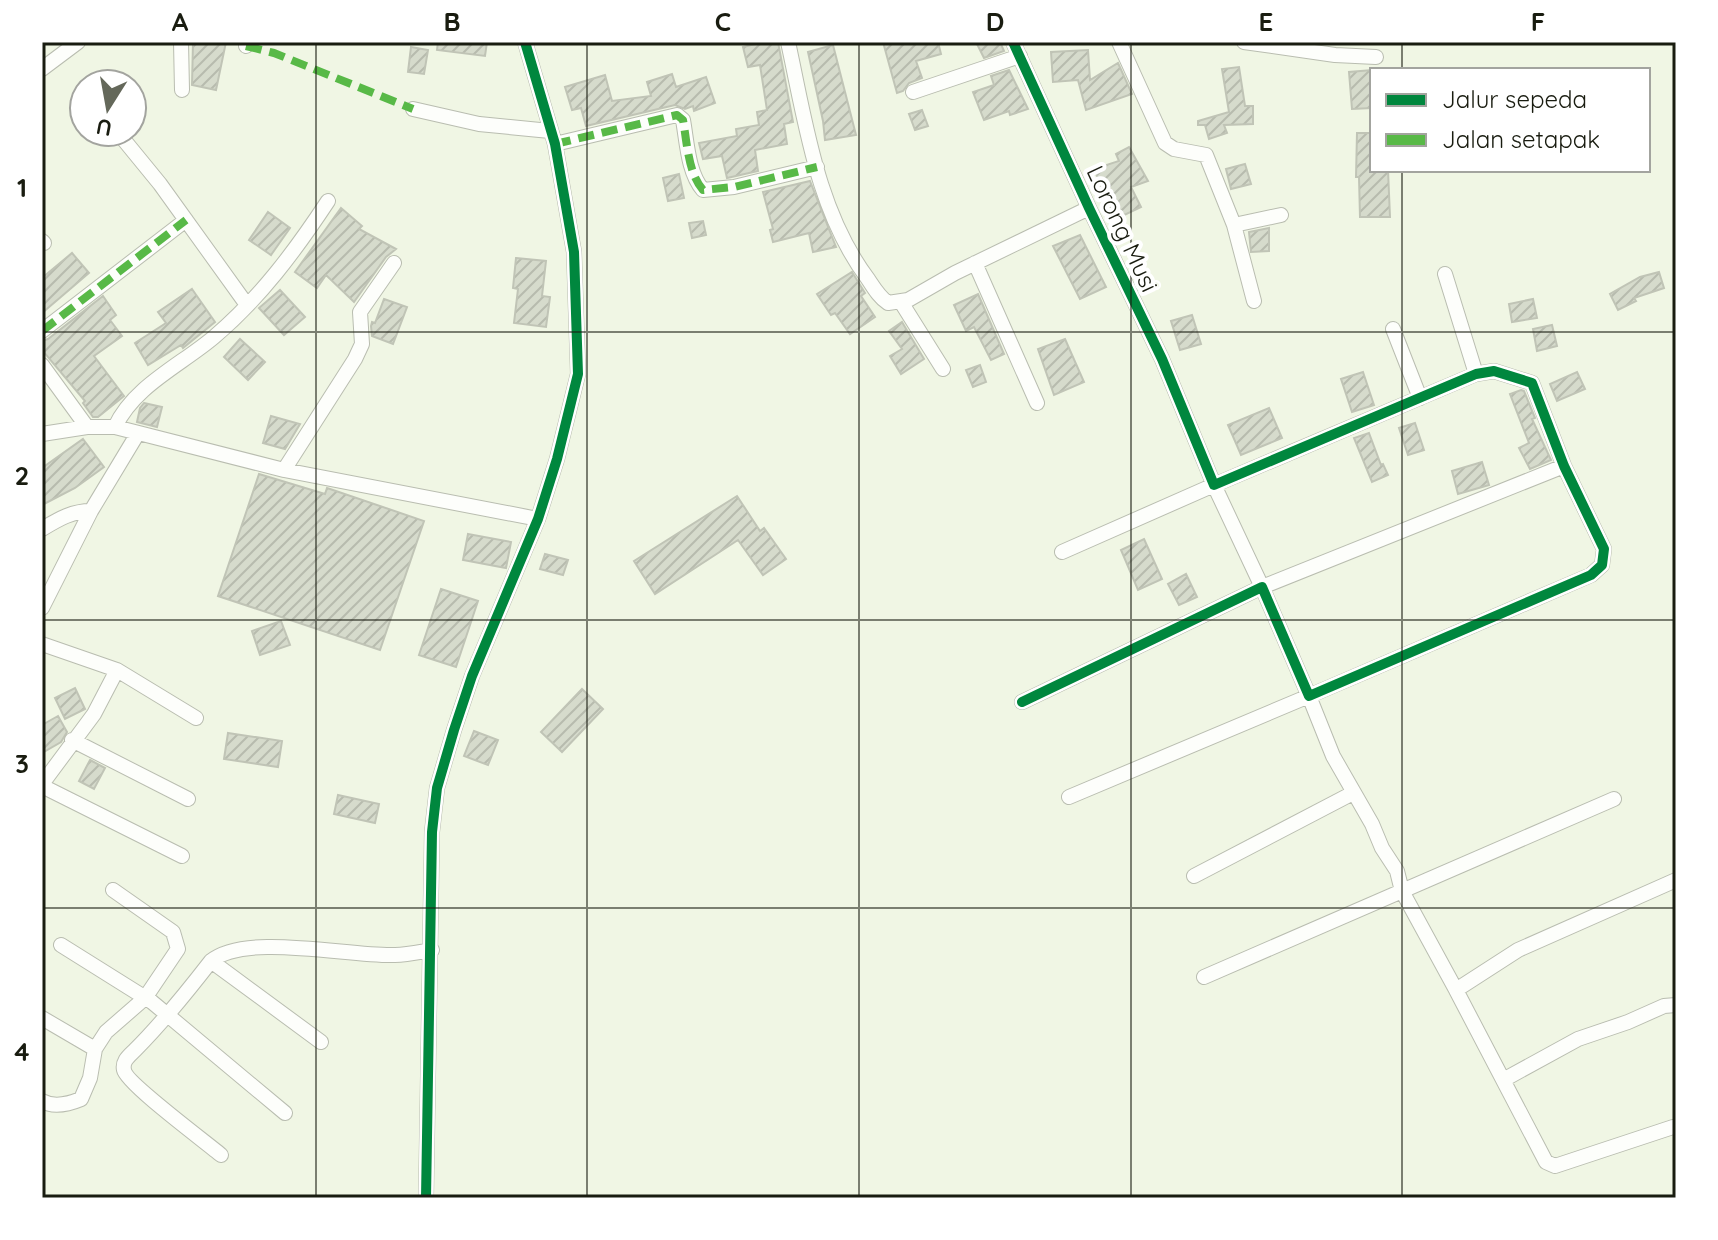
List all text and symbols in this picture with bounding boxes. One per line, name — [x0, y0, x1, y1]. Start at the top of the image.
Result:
text: A — [172, 5, 189, 38]
text: B — [443, 5, 461, 38]
text: C — [715, 5, 731, 38]
text: D — [986, 5, 1004, 38]
text: E — [1259, 5, 1273, 38]
text: F — [1531, 5, 1545, 38]
north arrow — [68, 68, 148, 148]
legend — [1370, 68, 1650, 172]
text: Jalur sepeda — [1442, 84, 1587, 114]
text: U — [94, 112, 114, 143]
text: Jalan setapak — [1442, 124, 1600, 154]
street label: Lorong Musi — [1081, 161, 1165, 296]
text: 1 — [17, 171, 27, 204]
text: 2 — [15, 459, 29, 492]
text: 3 — [15, 747, 29, 780]
text: 4 — [14, 1035, 30, 1068]

